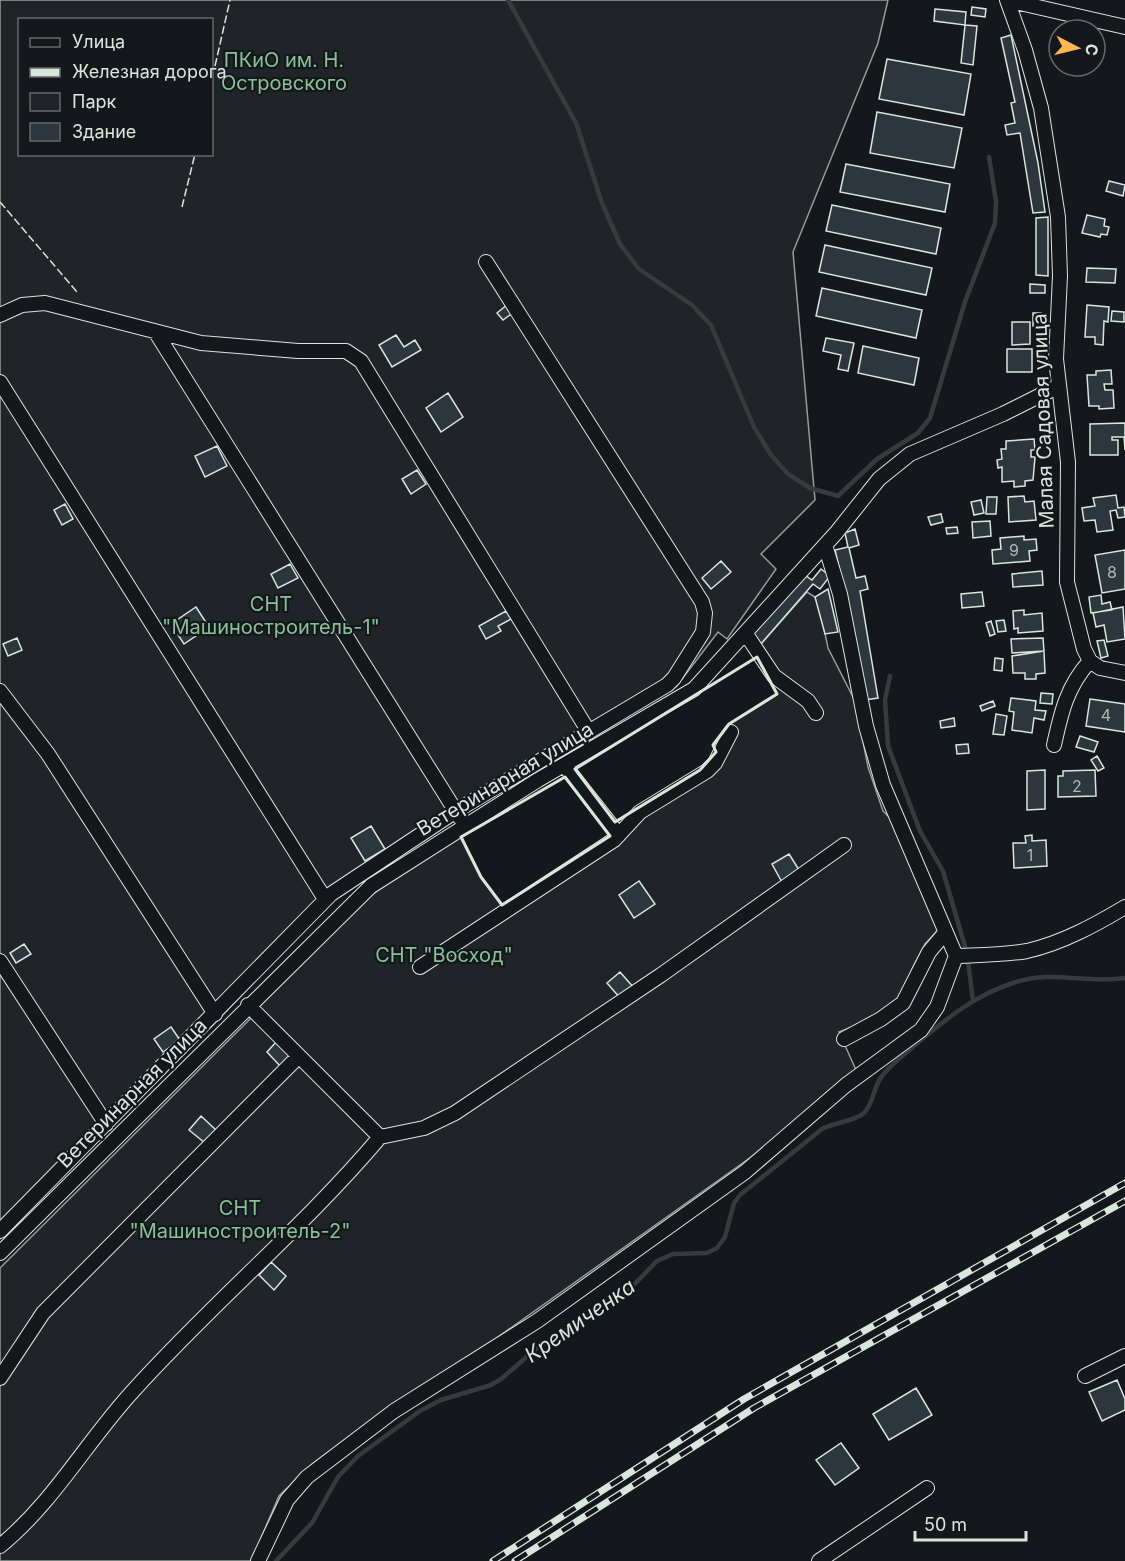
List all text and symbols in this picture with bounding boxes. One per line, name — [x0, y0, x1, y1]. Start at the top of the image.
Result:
legend — [18, 18, 213, 156]
north arrow — [1047, 18, 1107, 78]
text: Улица — [72, 31, 125, 52]
text: С — [1081, 43, 1103, 57]
park label: ПКиО им. Н. Островского — [221, 48, 347, 95]
text: Железная дорога — [72, 61, 227, 82]
text: Парк — [72, 91, 117, 112]
text: Здание — [72, 121, 136, 142]
street label: Малая Садовая улица — [1027, 313, 1059, 529]
house number: 9 — [1009, 540, 1019, 560]
house number: 8 — [1107, 562, 1117, 582]
park label: СНТ "Машиностроитель-1" — [162, 592, 380, 639]
house number: 4 — [1101, 705, 1111, 725]
street label: Ветеринарная улица — [413, 717, 597, 841]
house number: 2 — [1072, 776, 1082, 796]
house number: 1 — [1027, 845, 1033, 865]
park label: СНТ "Восход" — [375, 943, 513, 967]
street label: Ветеринарная улица — [52, 1013, 212, 1173]
park label: СНТ "Машиностроитель-2" — [129, 1196, 351, 1243]
water label: Кремиченка — [520, 1273, 640, 1368]
scale bar — [915, 1504, 1026, 1542]
text: 50 m — [924, 1514, 967, 1535]

